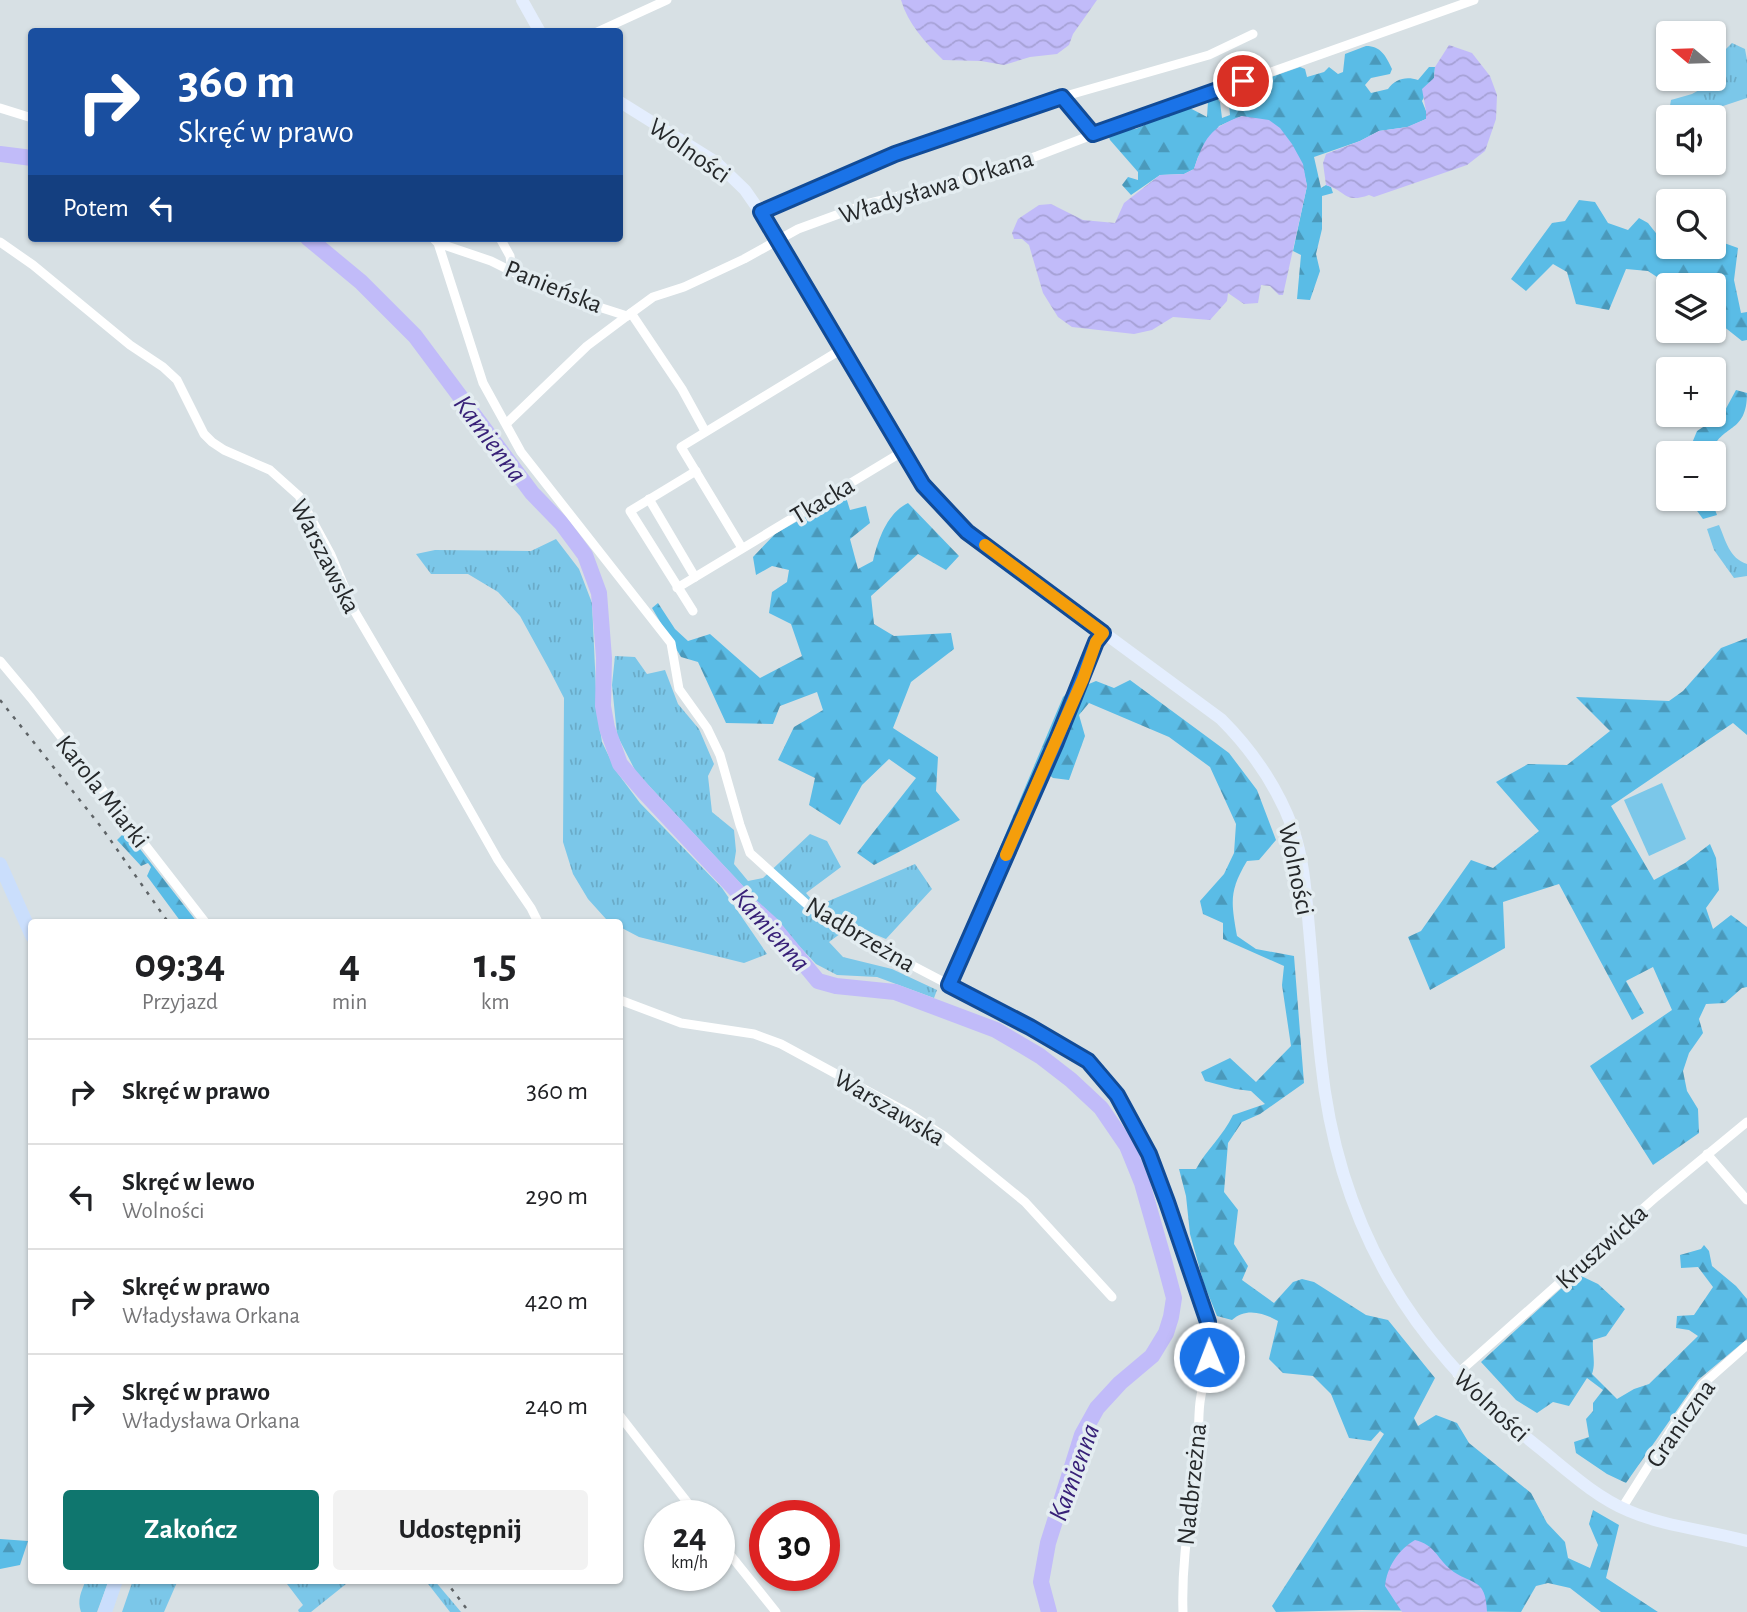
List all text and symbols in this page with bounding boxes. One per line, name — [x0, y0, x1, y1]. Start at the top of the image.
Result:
north arrow — [1656, 21, 1726, 91]
map controls — [1656, 21, 1726, 511]
pin — [1213, 51, 1273, 111]
icon: right — [63, 56, 154, 147]
text: 360 m — [178, 58, 295, 107]
icon: arrive — [1224, 62, 1262, 100]
button: sound — [1656, 105, 1726, 175]
street label: Wolności — [644, 113, 735, 188]
text: Skręć w prawo — [178, 116, 354, 148]
street label: Władysława Orkana — [836, 145, 1036, 229]
icon: left — [143, 189, 181, 227]
button: search — [1656, 189, 1726, 259]
text: Potem — [63, 195, 129, 221]
street label: Panieńska — [501, 256, 606, 318]
button: layers — [1656, 273, 1726, 343]
button: + — [1656, 357, 1726, 427]
water label: Kamienna — [448, 390, 531, 488]
button: − — [1656, 441, 1726, 511]
street label: Tkacka — [786, 472, 859, 530]
street label: Warszawska — [285, 495, 365, 618]
street label: Karola Miarki — [50, 731, 154, 853]
street label: Wolności — [1274, 821, 1318, 918]
water label: Kamienna — [726, 883, 815, 977]
street label: Nadbrzeżna — [801, 892, 920, 978]
text: 09:34 — [134, 943, 225, 985]
text: 4 — [339, 943, 360, 985]
text: 1.5 — [474, 943, 517, 985]
text: Przyjazd — [142, 991, 218, 1014]
text: min — [332, 991, 367, 1014]
text: km — [481, 991, 510, 1014]
street label: Warszawska — [829, 1065, 950, 1151]
icon: right — [63, 1073, 101, 1111]
text: Skręć w prawo — [122, 1078, 270, 1104]
text: 360 m — [526, 1078, 588, 1104]
text: Skręć w lewo — [122, 1169, 255, 1195]
icon: left — [63, 1178, 101, 1216]
text: 290 m — [525, 1183, 588, 1209]
street label: Kruszwicka — [1551, 1199, 1652, 1294]
text: Wolności — [122, 1200, 205, 1223]
text: Skręć w prawo — [122, 1274, 270, 1300]
icon: right — [63, 1283, 101, 1321]
text: 420 m — [525, 1288, 588, 1314]
text: Władysława Orkana — [122, 1305, 300, 1328]
position arrow — [1172, 1320, 1246, 1394]
street label: Wolności — [1448, 1364, 1534, 1447]
street label: Graniczna — [1641, 1375, 1720, 1472]
text: Skręć w prawo — [122, 1379, 270, 1405]
icon: right — [63, 1388, 101, 1426]
text: 240 m — [525, 1393, 588, 1419]
text: Władysława Orkana — [122, 1410, 300, 1433]
water label: Kamienna — [1044, 1420, 1105, 1525]
street label: Nadbrzeżna — [1173, 1422, 1211, 1546]
button: Zakończ — [63, 1490, 319, 1570]
button: Udostępnij — [333, 1490, 588, 1570]
speed limit sign: 30 — [749, 1500, 840, 1591]
text: 24 — [672, 1519, 707, 1554]
text: km/h — [671, 1554, 708, 1572]

